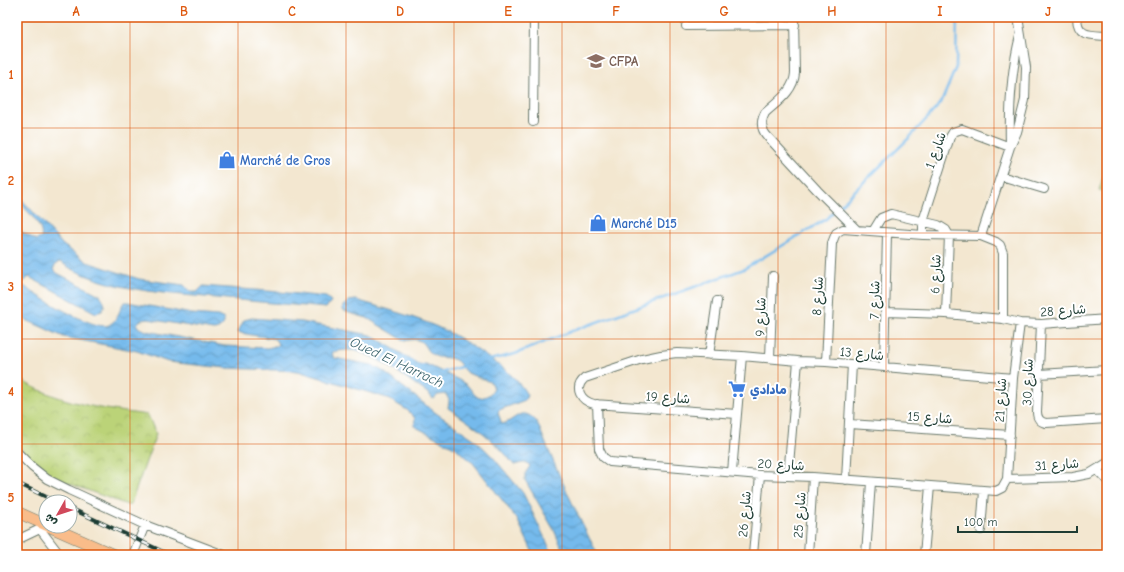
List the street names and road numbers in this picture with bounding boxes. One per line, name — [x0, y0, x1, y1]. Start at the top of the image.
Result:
street label: شارع 1 — [922, 130, 951, 171]
street label: شارع 6 — [927, 254, 946, 294]
street label: شارع 8 — [809, 276, 828, 316]
street label: شارع 7 — [867, 281, 884, 319]
street label: شارع 9 — [752, 297, 771, 337]
street label: شارع 28 — [1040, 301, 1087, 322]
street label: شارع 13 — [839, 344, 885, 365]
street label: شارع 30 — [1019, 358, 1038, 406]
street label: شارع 21 — [992, 377, 1011, 423]
street label: شارع 19 — [645, 388, 691, 409]
street label: شارع 15 — [907, 408, 953, 429]
street label: شارع 31 — [1034, 455, 1080, 476]
street label: شارع 20 — [757, 456, 805, 475]
street label: شارع 26 — [735, 490, 756, 538]
street label: شارع 25 — [790, 491, 811, 539]

